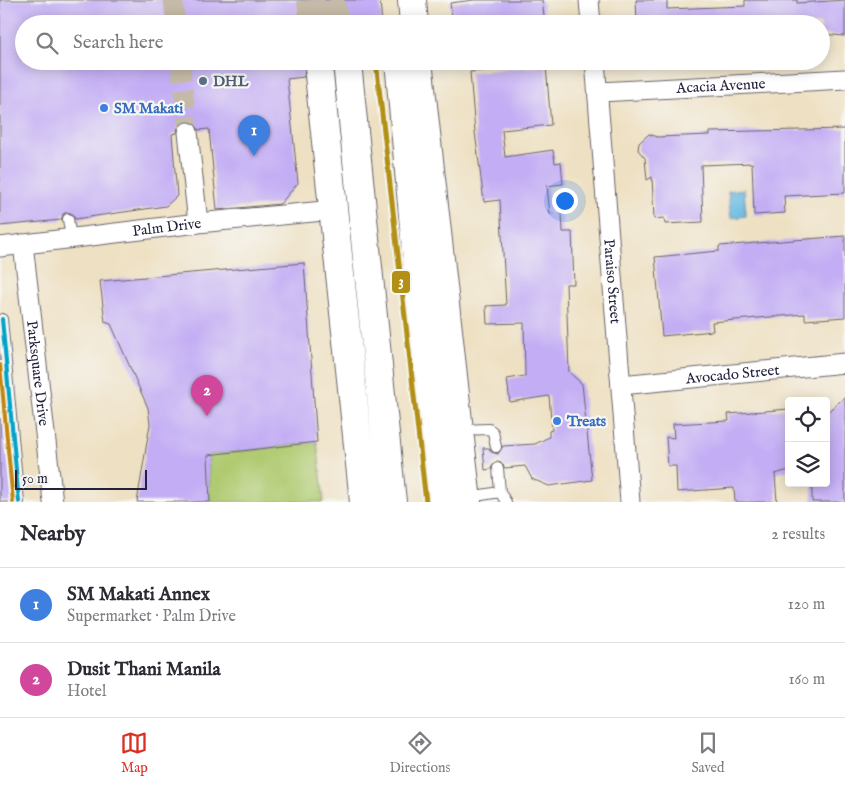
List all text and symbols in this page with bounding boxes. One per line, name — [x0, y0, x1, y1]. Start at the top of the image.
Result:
search box — [15, 15, 830, 70]
icon: search — [33, 29, 61, 57]
text: Search here — [73, 31, 164, 55]
place label: DHL — [213, 72, 249, 91]
street label: Acacia Avenue — [675, 74, 766, 98]
marker: DHL — [197, 75, 209, 87]
place label: SM Makati — [114, 99, 183, 118]
marker: SM Makati — [98, 102, 110, 114]
pin: 1 — [238, 115, 270, 156]
your location — [552, 188, 578, 214]
street label: Palm Drive — [131, 214, 202, 241]
street label: Paraiso Street — [599, 238, 625, 324]
line badge: 3 — [391, 270, 411, 294]
text: 3 — [398, 273, 404, 291]
street label: Parksquare Drive — [22, 319, 53, 427]
street label: Avocado Street — [684, 360, 780, 389]
pin: 2 — [191, 375, 223, 416]
map controls — [785, 397, 830, 487]
button: locate — [785, 397, 830, 442]
place label: Treats — [566, 412, 607, 431]
marker: Treats — [551, 415, 563, 427]
button: layers — [785, 442, 830, 487]
scale bar — [15, 467, 148, 490]
text: 50 m — [22, 470, 48, 488]
text: Nearby — [20, 521, 85, 548]
text: 2 results — [771, 525, 825, 545]
text: SM Makati Annex — [67, 583, 210, 607]
text: 1 — [33, 595, 39, 615]
text: 120 m — [788, 595, 825, 615]
text: Supermarket · Palm Drive — [67, 607, 236, 627]
text: Dusit Thani Manila — [67, 658, 221, 682]
text: 2 — [32, 670, 40, 690]
text: 160 m — [789, 670, 825, 690]
text: Hotel — [67, 682, 106, 702]
tab: Map — [120, 729, 148, 777]
tab: Directions — [389, 729, 450, 777]
tab: Saved — [691, 729, 724, 777]

